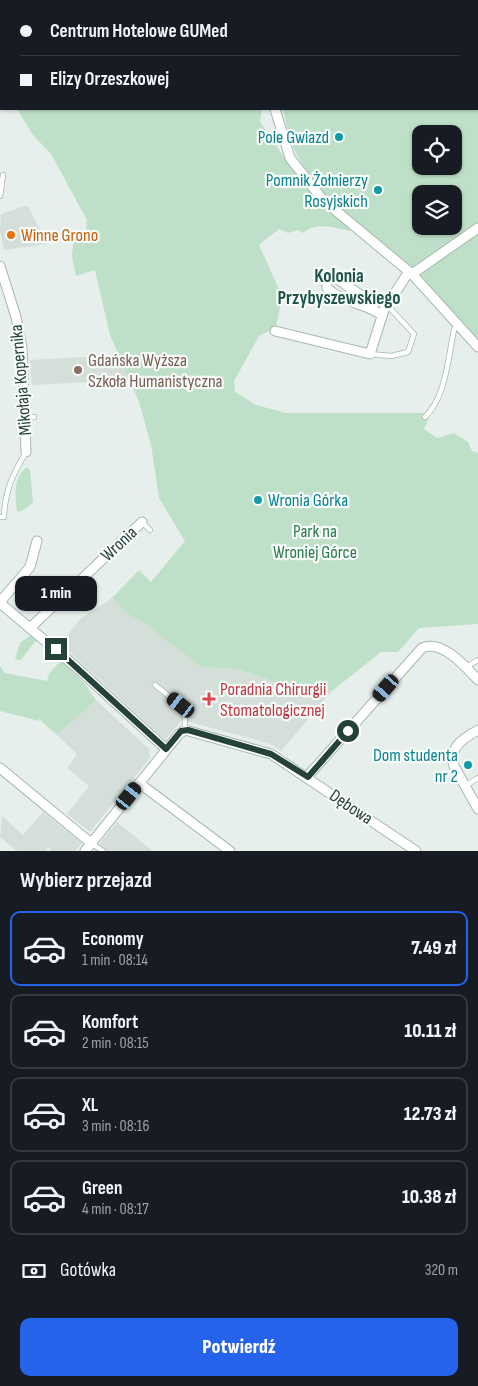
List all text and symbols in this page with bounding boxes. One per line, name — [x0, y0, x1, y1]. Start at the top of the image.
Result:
text: Centrum Hotelowe GUMed — [50, 20, 228, 43]
text: Elizy Orzeszkowej — [50, 68, 169, 91]
map controls — [412, 125, 462, 235]
button: locate — [412, 125, 462, 175]
place label: Pole Gwiazd — [258, 127, 329, 148]
marker: Pole Gwiazd — [333, 131, 345, 143]
place label: Pomnik Żołnierzy Rosyjskich — [266, 170, 368, 212]
marker: Pomnik Żołnierzy Rosyjskich — [372, 184, 384, 196]
button: layers — [412, 185, 462, 235]
place label: Winne Grono — [21, 225, 98, 246]
marker: Winne Grono — [5, 229, 17, 241]
district label: Kolonia Przybyszewskiego — [278, 265, 400, 310]
street label: Mikołaja Kopernika — [6, 324, 36, 436]
place label: Gdańska Wyższa Szkoła Humanistyczna — [88, 350, 223, 392]
marker: Gdańska Wyższa Szkoła Humanistyczna — [72, 364, 84, 376]
place label: Wronia Górka — [268, 490, 348, 511]
marker: Wronia Górka — [252, 494, 264, 506]
park label: Park na Wroniej Górce — [273, 521, 357, 563]
street label: Wronia — [97, 522, 142, 566]
callout: 1 min — [15, 576, 97, 612]
text: 1 min — [41, 584, 71, 603]
route end — [45, 638, 67, 660]
car — [370, 672, 401, 704]
place label: Poradnia Chirurgii Stomatologicznej — [220, 679, 326, 721]
car — [164, 690, 197, 720]
marker: Poradnia Chirurgii Stomatologicznej — [202, 692, 216, 706]
route start — [337, 720, 359, 742]
place label: Dom studenta nr 2 — [373, 745, 458, 787]
marker: Dom studenta nr 2 — [462, 759, 474, 771]
car — [113, 780, 144, 812]
street label: Dębowa — [325, 785, 377, 829]
text: Wybierz przejazd — [20, 867, 152, 894]
icon: car — [22, 926, 67, 971]
text: Economy — [82, 928, 144, 951]
text: 7.49 zł — [411, 937, 456, 960]
text: 1 min · 08:14 — [82, 951, 148, 970]
icon: car — [22, 1009, 67, 1054]
text: Komfort — [82, 1011, 138, 1034]
text: 10.11 zł — [404, 1020, 456, 1043]
text: 2 min · 08:15 — [82, 1034, 149, 1053]
icon: car — [22, 1092, 67, 1137]
text: XL — [82, 1094, 98, 1117]
text: 12.73 zł — [404, 1103, 456, 1126]
text: 3 min · 08:16 — [82, 1117, 149, 1136]
icon: car — [22, 1175, 67, 1220]
text: Green — [82, 1177, 122, 1200]
text: 10.38 zł — [402, 1186, 456, 1209]
text: 4 min · 08:17 — [82, 1200, 149, 1219]
icon: cash — [20, 1257, 48, 1285]
text: Gotówka — [60, 1259, 116, 1282]
text: 320 m — [425, 1261, 458, 1280]
button: Potwierdź — [20, 1318, 458, 1376]

